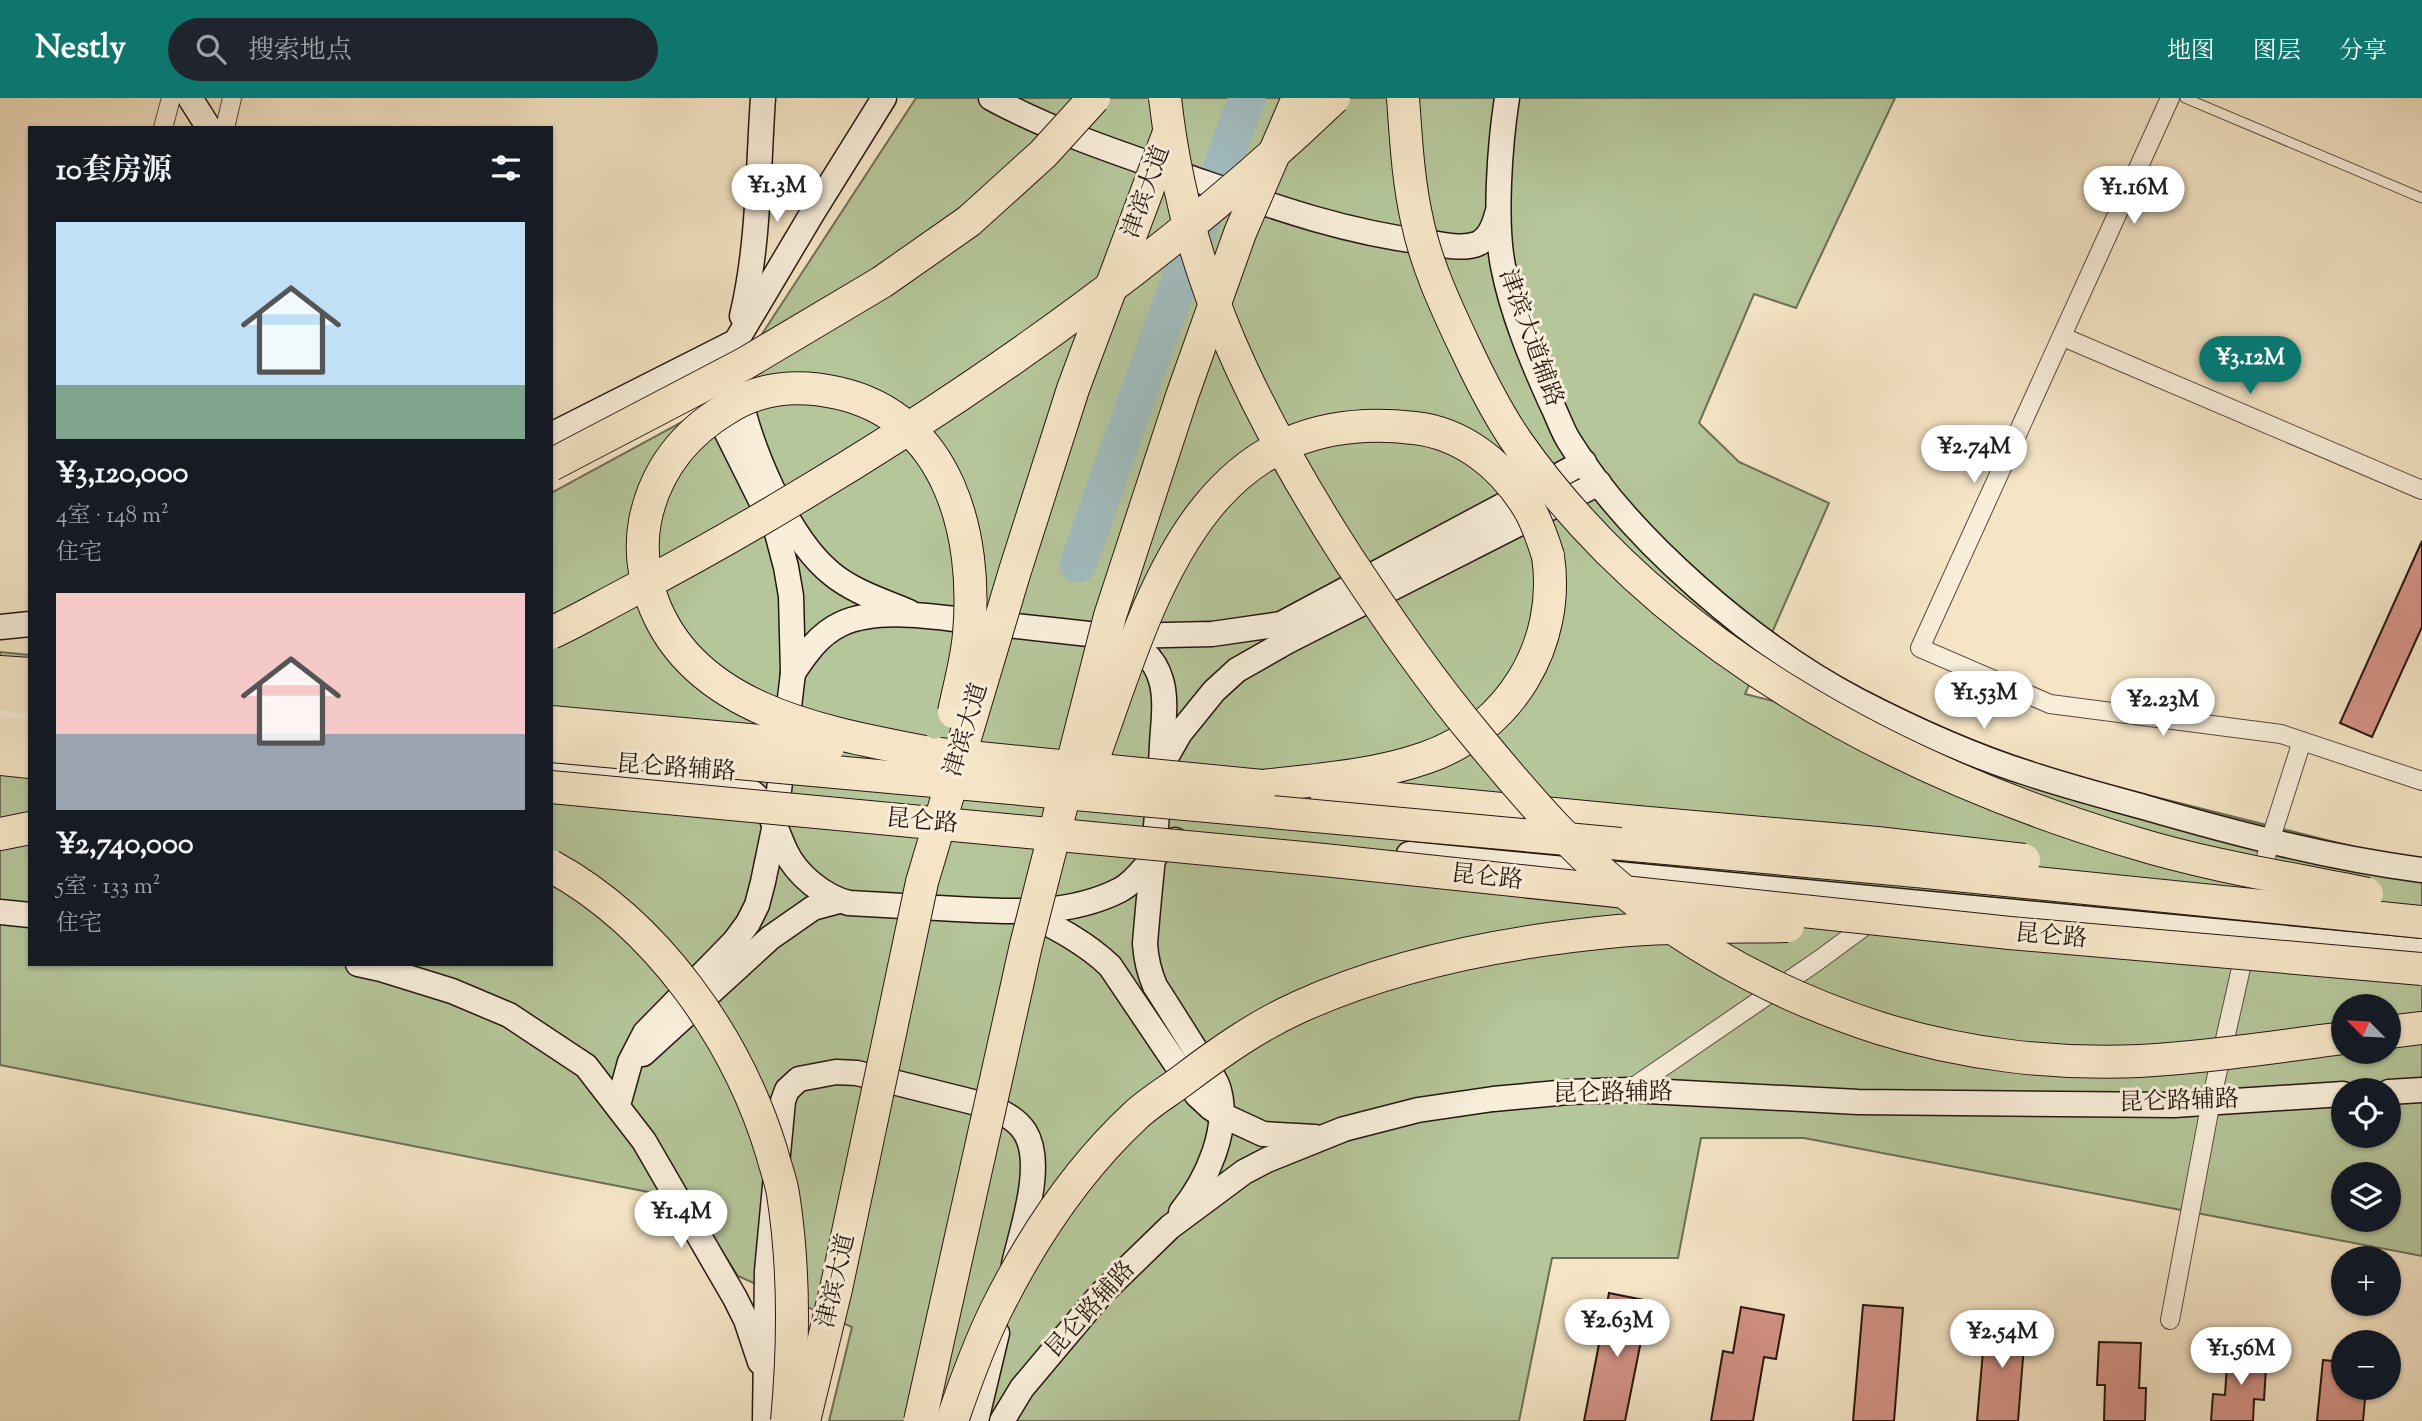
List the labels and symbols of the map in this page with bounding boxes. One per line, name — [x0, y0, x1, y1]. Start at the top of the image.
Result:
street label: 津滨大道 — [1115, 141, 1179, 243]
pin: ¥1.3M — [728, 164, 826, 224]
pin: ¥1.16M — [2077, 166, 2191, 226]
street label: 津滨大道辅路 — [1489, 265, 1571, 411]
pin: ¥3.12M — [2193, 336, 2307, 396]
pin: ¥2.74M — [1917, 426, 2031, 485]
pin: ¥1.53M — [1927, 672, 2041, 731]
pin: ¥2.23M — [2106, 678, 2220, 738]
street label: 津滨大道 — [937, 679, 997, 781]
street label: 昆仑路辅路 — [615, 748, 737, 790]
street label: 昆仑路 — [885, 802, 959, 842]
street label: 昆仑路 — [1449, 857, 1525, 899]
street label: 昆仑路 — [2014, 917, 2088, 957]
north arrow — [2331, 994, 2401, 1064]
street label: 昆仑路辅路 — [1553, 1076, 1673, 1112]
street label: 昆仑路辅路 — [2118, 1083, 2240, 1121]
pin: ¥1.4M — [632, 1190, 730, 1250]
street label: 津滨大道 — [810, 1230, 864, 1332]
street label: 昆仑路辅路 — [1038, 1254, 1144, 1366]
pin: ¥2.63M — [1560, 1300, 1674, 1359]
pin: ¥2.54M — [1945, 1310, 2059, 1370]
pin: ¥1.56M — [2184, 1328, 2298, 1387]

